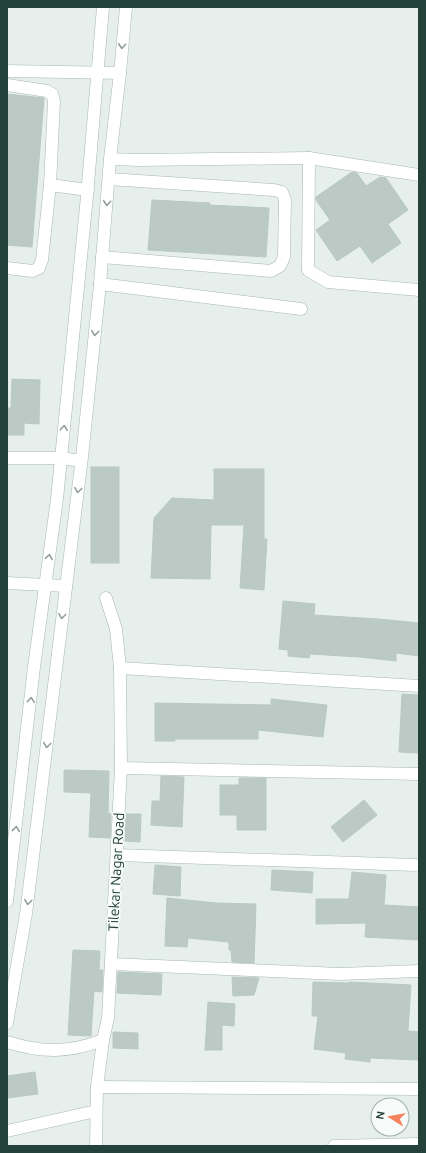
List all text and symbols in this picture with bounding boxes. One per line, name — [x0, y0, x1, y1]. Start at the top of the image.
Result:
one-way arrow — [118, 43, 127, 49]
one-way arrow — [102, 200, 111, 206]
one-way arrow — [91, 330, 100, 336]
one-way arrow — [59, 425, 68, 431]
one-way arrow — [74, 487, 83, 493]
one-way arrow — [44, 554, 53, 560]
one-way arrow — [58, 613, 67, 619]
one-way arrow — [26, 697, 35, 703]
one-way arrow — [42, 742, 51, 748]
street label: Tilekar Nagar Road — [105, 812, 127, 932]
one-way arrow — [11, 826, 20, 832]
one-way arrow — [23, 899, 32, 905]
north arrow — [370, 1097, 410, 1137]
text: N — [374, 1110, 387, 1120]

